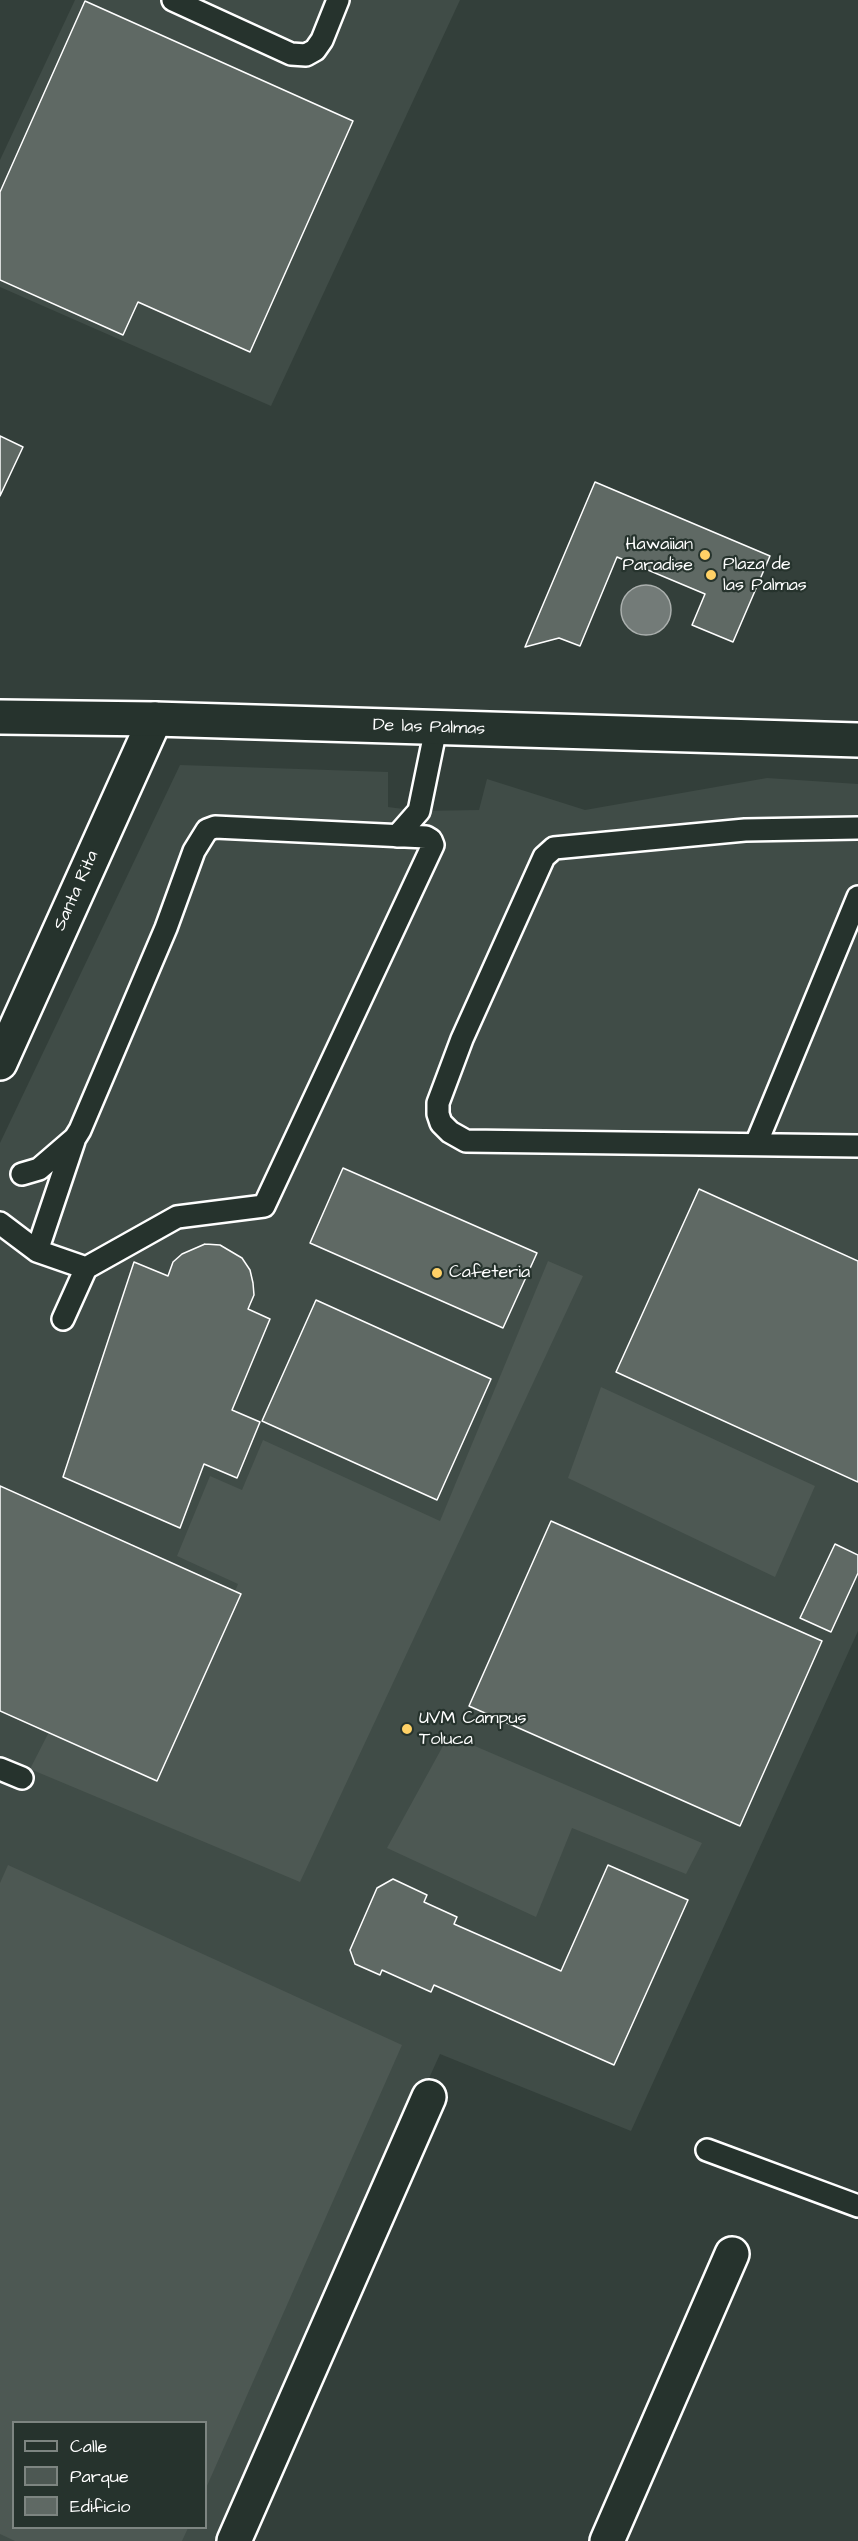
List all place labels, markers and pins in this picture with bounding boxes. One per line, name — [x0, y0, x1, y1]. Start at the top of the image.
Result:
place label: Hawaiian Paradise — [623, 534, 693, 576]
marker: Hawaiian Paradise — [698, 548, 712, 562]
place label: Plaza de las Palmas — [723, 554, 807, 596]
marker: Plaza de las Palmas — [704, 568, 718, 582]
place label: Cafeteria — [449, 1262, 530, 1284]
marker: Cafeteria — [430, 1266, 444, 1280]
place label: UVM Campus Toluca — [419, 1708, 527, 1750]
marker: UVM Campus Toluca — [400, 1722, 414, 1736]

